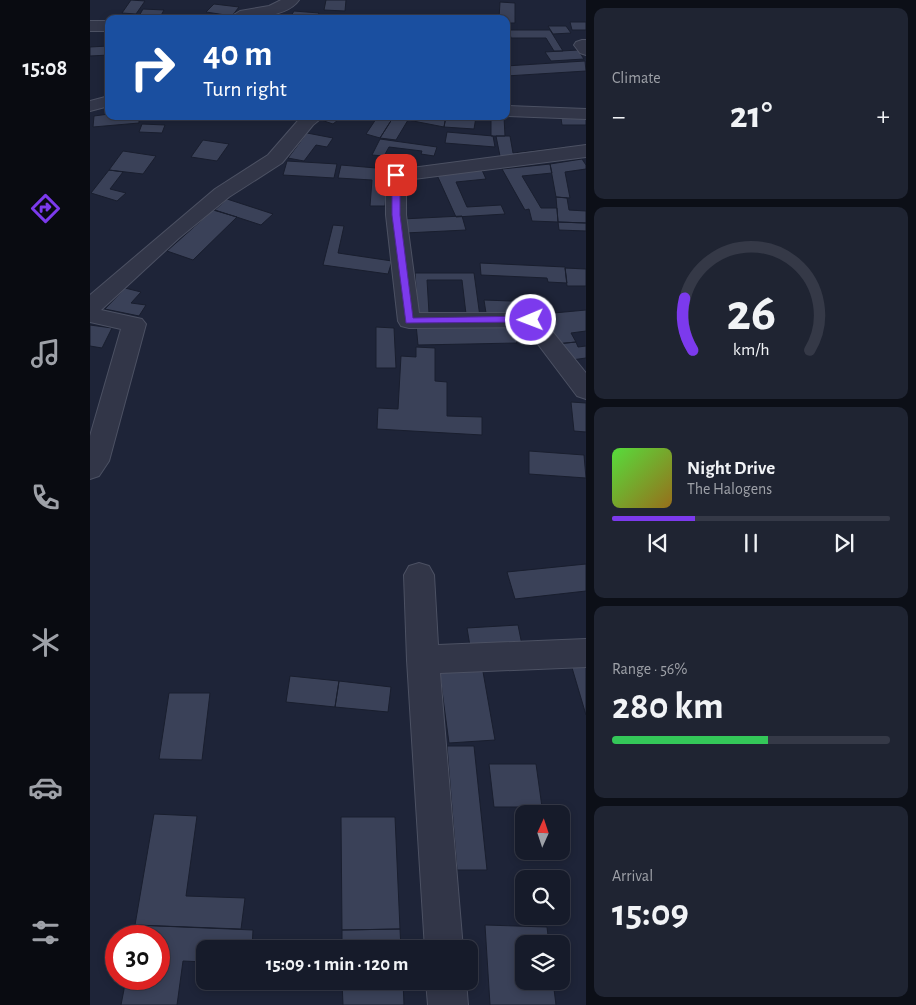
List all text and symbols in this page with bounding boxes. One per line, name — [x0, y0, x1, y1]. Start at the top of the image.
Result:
icon: right — [120, 35, 185, 100]
text: 40 m — [203, 37, 272, 72]
text: 15:08 — [23, 57, 67, 79]
text: Climate — [612, 70, 661, 86]
text: Turn right — [203, 78, 287, 100]
text: 21° — [730, 97, 772, 135]
text: − — [612, 103, 625, 131]
text: + — [877, 103, 890, 131]
pin — [375, 154, 417, 196]
icon: arrive — [382, 161, 410, 189]
icon: directions — [28, 191, 63, 226]
text: 26 — [726, 287, 776, 339]
position arrow — [504, 293, 556, 345]
icon: music — [28, 336, 63, 371]
text: km/h — [733, 341, 769, 359]
text: Night Drive — [687, 459, 775, 478]
icon: phone — [28, 480, 63, 515]
text: The Halogens — [687, 481, 772, 497]
icon: previous — [644, 529, 672, 557]
icon: pause — [737, 529, 765, 557]
icon: next — [830, 529, 858, 557]
icon: climate — [28, 625, 63, 660]
text: Range · 56% — [612, 661, 688, 677]
text: 280 km — [612, 688, 724, 726]
icon: car — [28, 770, 63, 805]
north arrow — [515, 805, 570, 860]
map controls — [515, 805, 570, 990]
text: Arrival — [612, 868, 653, 884]
button: search — [515, 870, 570, 925]
text: 15:09 — [612, 895, 689, 933]
icon: filters — [28, 915, 63, 950]
speed limit sign: 30 — [105, 925, 170, 990]
button: layers — [515, 935, 570, 990]
text: 15:09 · 1 min · 120 m — [266, 955, 408, 974]

